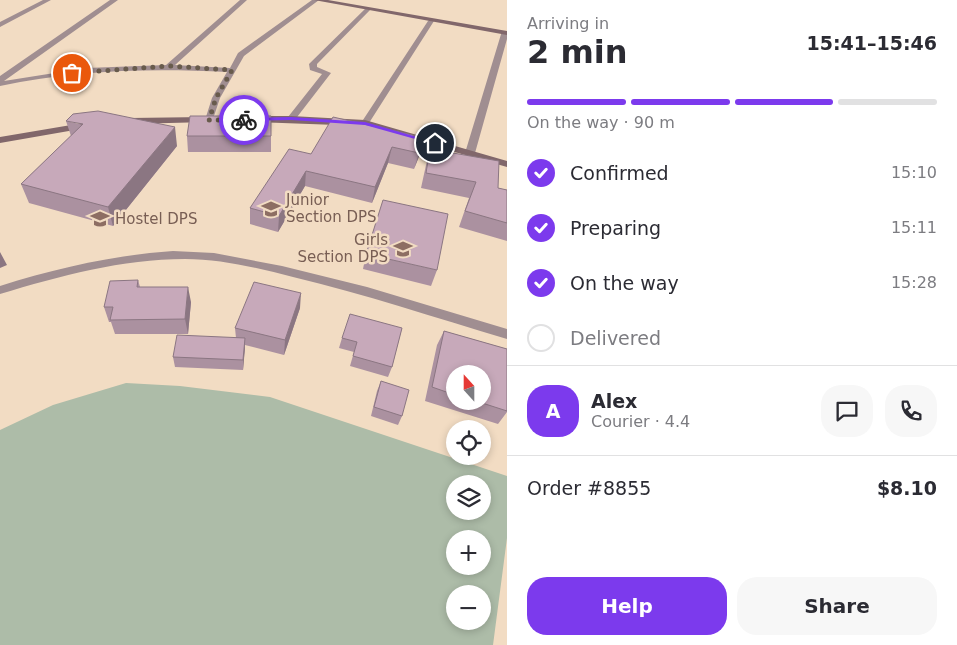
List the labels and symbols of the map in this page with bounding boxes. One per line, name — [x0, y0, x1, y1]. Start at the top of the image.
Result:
pin — [51, 52, 93, 94]
courier — [219, 95, 269, 145]
pin — [414, 122, 456, 164]
place label: Junior Section DPS — [285, 191, 377, 226]
school or university icon: Junior Section DPS — [260, 198, 282, 220]
school or university icon: Hostel DPS — [89, 208, 111, 230]
place label: Hostel DPS — [115, 210, 197, 228]
place label: Girls Section DPS — [297, 231, 388, 266]
school or university icon: Girls Section DPS — [392, 238, 414, 260]
north arrow — [446, 365, 491, 410]

